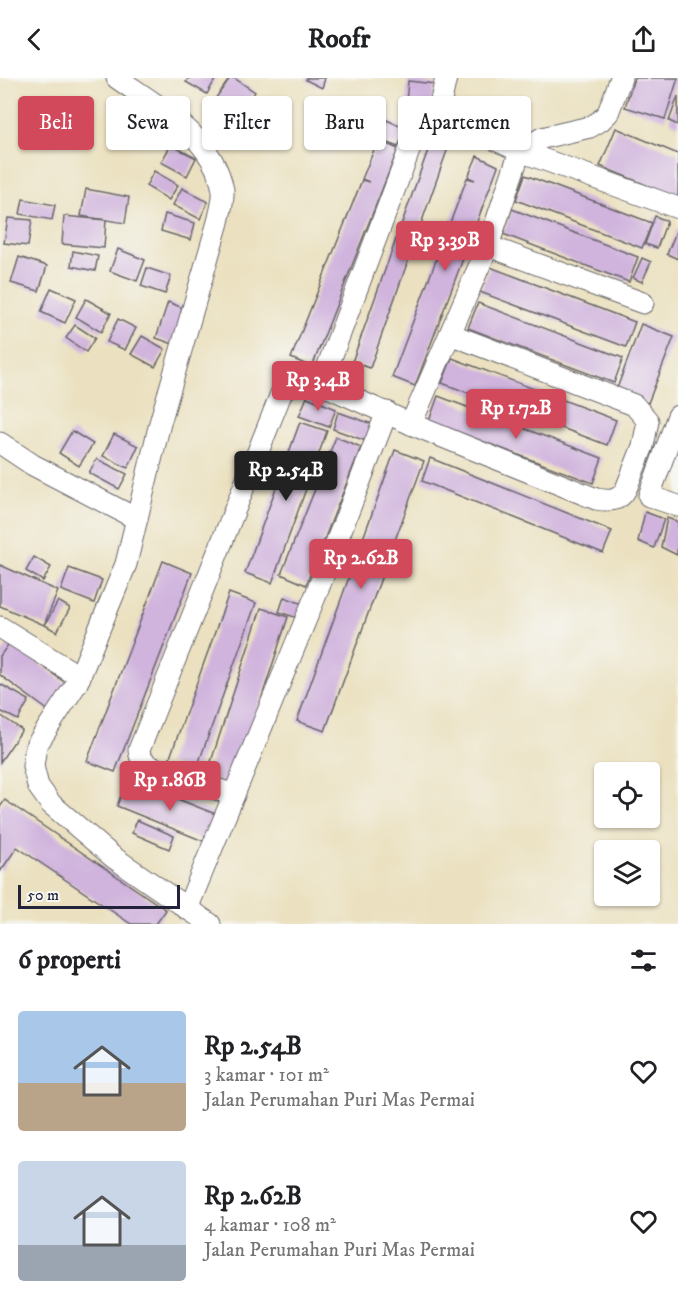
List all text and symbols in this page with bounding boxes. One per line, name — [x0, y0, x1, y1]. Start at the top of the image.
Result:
text: Roofr — [308, 22, 370, 56]
icon: back — [18, 23, 51, 56]
icon: share — [627, 23, 660, 56]
chip: Beli — [18, 96, 94, 150]
chip: Sewa — [106, 96, 190, 150]
chip: Filter — [202, 96, 292, 150]
chip: Baru — [304, 96, 386, 150]
chip: Apartemen — [398, 96, 531, 150]
pin: Rp 3.39B — [383, 221, 507, 272]
text: Rp 3.39B — [410, 228, 480, 253]
pin: Rp 3.4B — [263, 361, 373, 412]
text: Rp 3.4B — [286, 368, 350, 393]
pin: Rp 1.72B — [454, 389, 578, 440]
text: Rp 1.72B — [480, 396, 552, 421]
pin: Rp 2.54B — [224, 451, 348, 502]
text: Rp 2.54B — [248, 458, 324, 483]
pin: Rp 2.62B — [299, 539, 423, 590]
text: Rp 2.62B — [323, 546, 399, 571]
pin: Rp 1.86B — [108, 761, 232, 812]
map controls — [594, 762, 660, 906]
button: locate — [594, 762, 660, 828]
text: Rp 1.86B — [134, 768, 206, 793]
button: layers — [594, 840, 660, 906]
scale bar — [18, 882, 180, 910]
text: 50 m — [27, 885, 59, 905]
text: 6 properti — [18, 944, 121, 977]
icon: filters — [627, 944, 660, 977]
text: Rp 2.54B — [204, 1030, 302, 1063]
icon: home — [66, 1035, 138, 1107]
icon: heart — [627, 1055, 660, 1088]
text: 3 kamar · 101 m² — [204, 1063, 329, 1088]
text: Jalan Perumahan Puri Mas Permai — [204, 1088, 475, 1113]
text: Rp 2.62B — [204, 1180, 302, 1213]
icon: home — [66, 1185, 138, 1257]
icon: heart — [627, 1205, 660, 1238]
text: 4 kamar · 108 m² — [204, 1213, 336, 1238]
text: Jalan Perumahan Puri Mas Permai — [204, 1238, 475, 1263]

